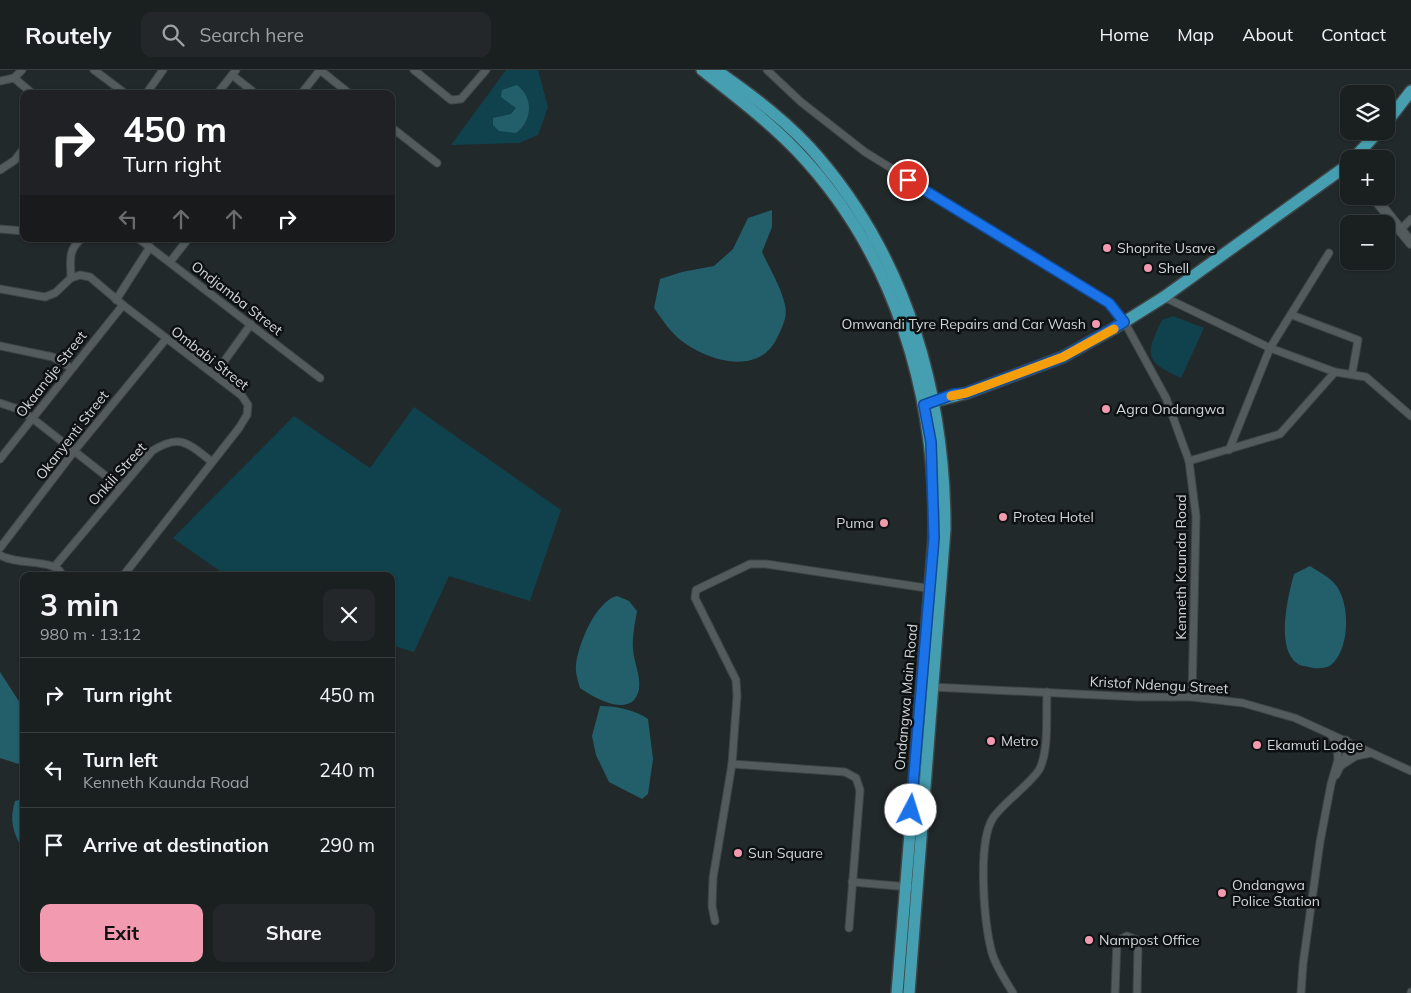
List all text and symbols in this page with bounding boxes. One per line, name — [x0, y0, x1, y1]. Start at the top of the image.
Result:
search box — [141, 12, 491, 57]
text: Routely — [25, 20, 111, 50]
icon: search — [159, 21, 187, 49]
text: Search here — [199, 23, 304, 47]
text: Home — [1099, 23, 1149, 46]
text: Map — [1177, 23, 1214, 46]
text: About — [1242, 23, 1293, 46]
text: Contact — [1321, 23, 1386, 46]
map controls — [1340, 85, 1395, 270]
button: layers — [1340, 85, 1395, 140]
text: 450 m — [123, 107, 227, 151]
icon: right — [40, 110, 105, 175]
text: Turn right — [123, 150, 221, 178]
button: + — [1340, 150, 1395, 205]
pin — [887, 159, 929, 201]
icon: arrive — [894, 166, 922, 194]
icon: left — [114, 205, 142, 233]
icon: ahead — [167, 205, 195, 233]
icon: ahead — [220, 205, 248, 233]
icon: right — [273, 205, 301, 233]
button: − — [1340, 215, 1395, 270]
place label: Shoprite Usave — [1117, 239, 1215, 257]
marker: Shoprite Usave — [1101, 242, 1113, 254]
street label: Ondjamba Street — [188, 257, 286, 339]
place label: Shell — [1158, 259, 1189, 277]
marker: Shell — [1142, 262, 1154, 274]
place label: Omwandi Tyre Repairs and Car Wash — [841, 315, 1086, 333]
marker: Omwandi Tyre Repairs and Car Wash — [1090, 318, 1102, 330]
street label: Ombabi Street — [167, 322, 253, 394]
street label: Okaandje Street — [12, 327, 90, 421]
street label: Okanyenti Street — [32, 387, 112, 483]
place label: Agra Ondangwa — [1116, 400, 1225, 418]
marker: Agra Ondangwa — [1100, 403, 1112, 415]
street label: Onkili Street — [84, 439, 150, 509]
street label: Kenneth Kaunda Road — [1172, 494, 1190, 640]
place label: Protea Hotel — [1013, 508, 1094, 526]
marker: Protea Hotel — [997, 511, 1009, 523]
place label: Puma — [836, 514, 874, 532]
marker: Puma — [878, 517, 890, 529]
text: 3 min — [40, 586, 119, 624]
button: close — [323, 589, 375, 641]
street label: Ondangwa Main Road — [891, 623, 921, 771]
text: 980 m · 13:12 — [40, 624, 141, 644]
street label: Kristof Ndengu Street — [1089, 672, 1229, 698]
icon: right — [40, 681, 68, 709]
text: Turn right — [83, 683, 172, 707]
text: 450 m — [319, 683, 375, 707]
place label: Metro — [1001, 732, 1039, 750]
marker: Metro — [985, 735, 997, 747]
place label: Ekamuti Lodge — [1267, 736, 1363, 754]
marker: Ekamuti Lodge — [1251, 739, 1263, 751]
text: Turn left — [83, 748, 158, 772]
icon: left — [40, 756, 68, 784]
text: 240 m — [319, 758, 375, 782]
text: Kenneth Kaunda Road — [83, 772, 249, 792]
position arrow — [884, 783, 936, 835]
icon: arrive — [40, 831, 68, 859]
text: Arrive at destination — [83, 833, 269, 857]
text: 290 m — [319, 833, 375, 857]
place label: Sun Square — [748, 844, 823, 862]
marker: Sun Square — [732, 847, 744, 859]
place label: Ondangwa Police Station — [1232, 876, 1320, 910]
marker: Ondangwa Police Station — [1216, 887, 1228, 899]
button: Exit — [40, 904, 203, 962]
button: Share — [213, 904, 375, 962]
place label: Nampost Office — [1099, 931, 1200, 949]
marker: Nampost Office — [1083, 934, 1095, 946]

